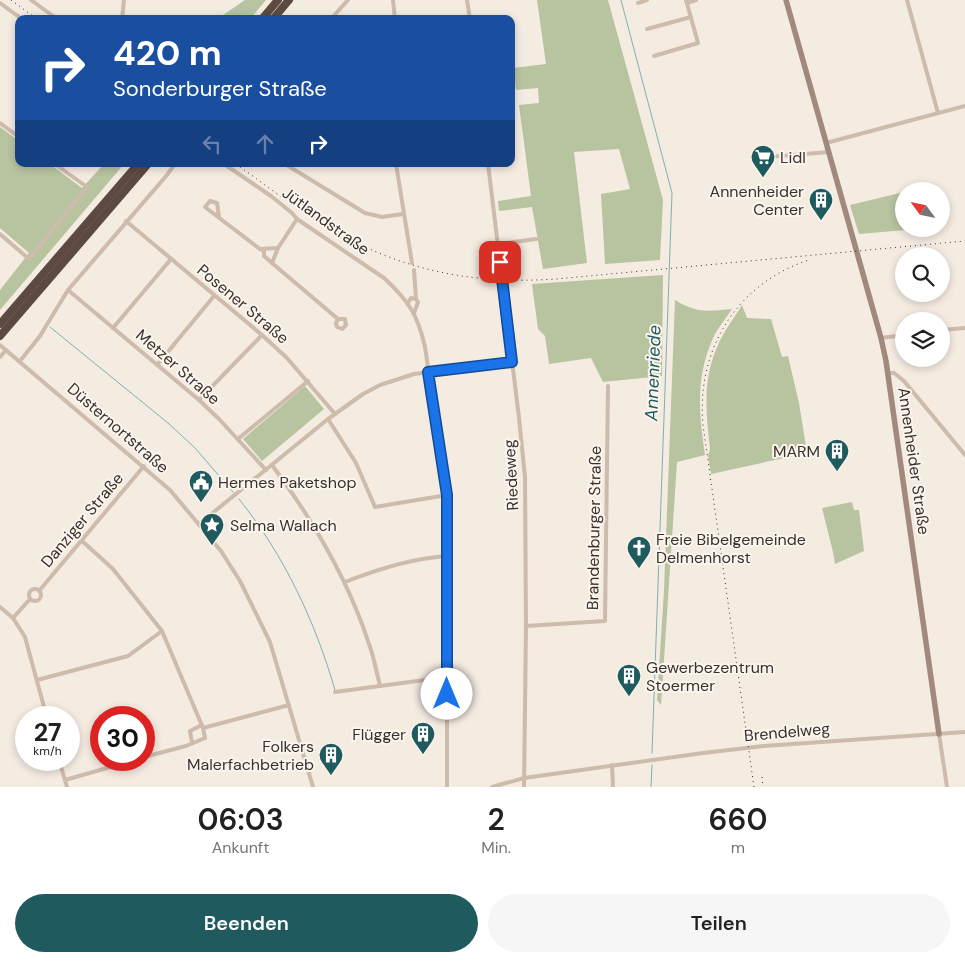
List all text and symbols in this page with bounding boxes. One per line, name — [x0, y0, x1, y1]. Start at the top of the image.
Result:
text: 420 m — [113, 30, 222, 76]
icon: right — [30, 35, 95, 100]
text: Sonderburger Straße — [113, 74, 327, 103]
icon: left — [198, 130, 226, 158]
icon: ahead — [251, 130, 279, 158]
icon: right — [304, 130, 332, 158]
supermarket icon: Lidl — [750, 144, 776, 178]
place label: Lidl — [780, 147, 806, 168]
place label: Annenheider Center — [710, 181, 804, 220]
street label: Jütlandstraße — [278, 182, 374, 260]
north arrow — [895, 182, 950, 238]
map controls — [895, 182, 950, 367]
building icon: Annenheider Center — [808, 187, 834, 221]
pin — [479, 241, 521, 283]
button: search — [895, 247, 950, 302]
icon: arrive — [486, 248, 514, 276]
street label: Posener Straße — [193, 259, 293, 349]
button: layers — [895, 312, 950, 367]
street label: Metzer Straße — [132, 325, 224, 409]
water label: Annenriede — [639, 325, 667, 422]
street label: Düsternortstraße — [63, 378, 173, 478]
street label: Annenheider Straße — [893, 386, 935, 536]
building icon: MARM — [824, 438, 850, 472]
street label: Riedeweg — [499, 439, 523, 511]
place label: MARM — [773, 441, 820, 462]
street label: Brandenburger Straße — [582, 446, 606, 610]
street label: Danziger Straße — [36, 468, 128, 572]
public building icon: Hermes Paketshop — [188, 469, 214, 503]
place label: Hermes Paketshop — [218, 472, 356, 493]
place icon: Selma Wallach — [199, 512, 225, 546]
place label: Selma Wallach — [230, 515, 337, 536]
place label: Freie Bibelgemeinde Delmenhorst — [656, 529, 806, 568]
church icon: Freie Bibelgemeinde Delmenhorst — [626, 535, 652, 569]
place label: Gewerbezentrum Stoermer — [646, 657, 774, 696]
building icon: Gewerbezentrum Stoermer — [616, 663, 642, 697]
position arrow — [420, 667, 472, 719]
speed limit sign: 30 — [90, 706, 155, 771]
text: 27 — [34, 716, 61, 749]
street label: Brendelweg — [743, 718, 831, 746]
building icon: Flügger — [410, 721, 436, 755]
place label: Flügger — [352, 724, 406, 745]
place label: Folkers Malerfachbetrieb — [187, 736, 314, 775]
building icon: Folkers Malerfachbetrieb — [318, 742, 344, 776]
text: km/h — [33, 743, 62, 759]
text: 06:03 — [198, 800, 284, 839]
text: 2 — [487, 800, 505, 839]
text: 660 — [708, 800, 767, 839]
text: Ankunft — [212, 837, 270, 858]
text: Min. — [481, 837, 511, 858]
text: m — [731, 837, 745, 858]
button: Beenden — [15, 894, 478, 952]
button: Teilen — [488, 894, 950, 952]

